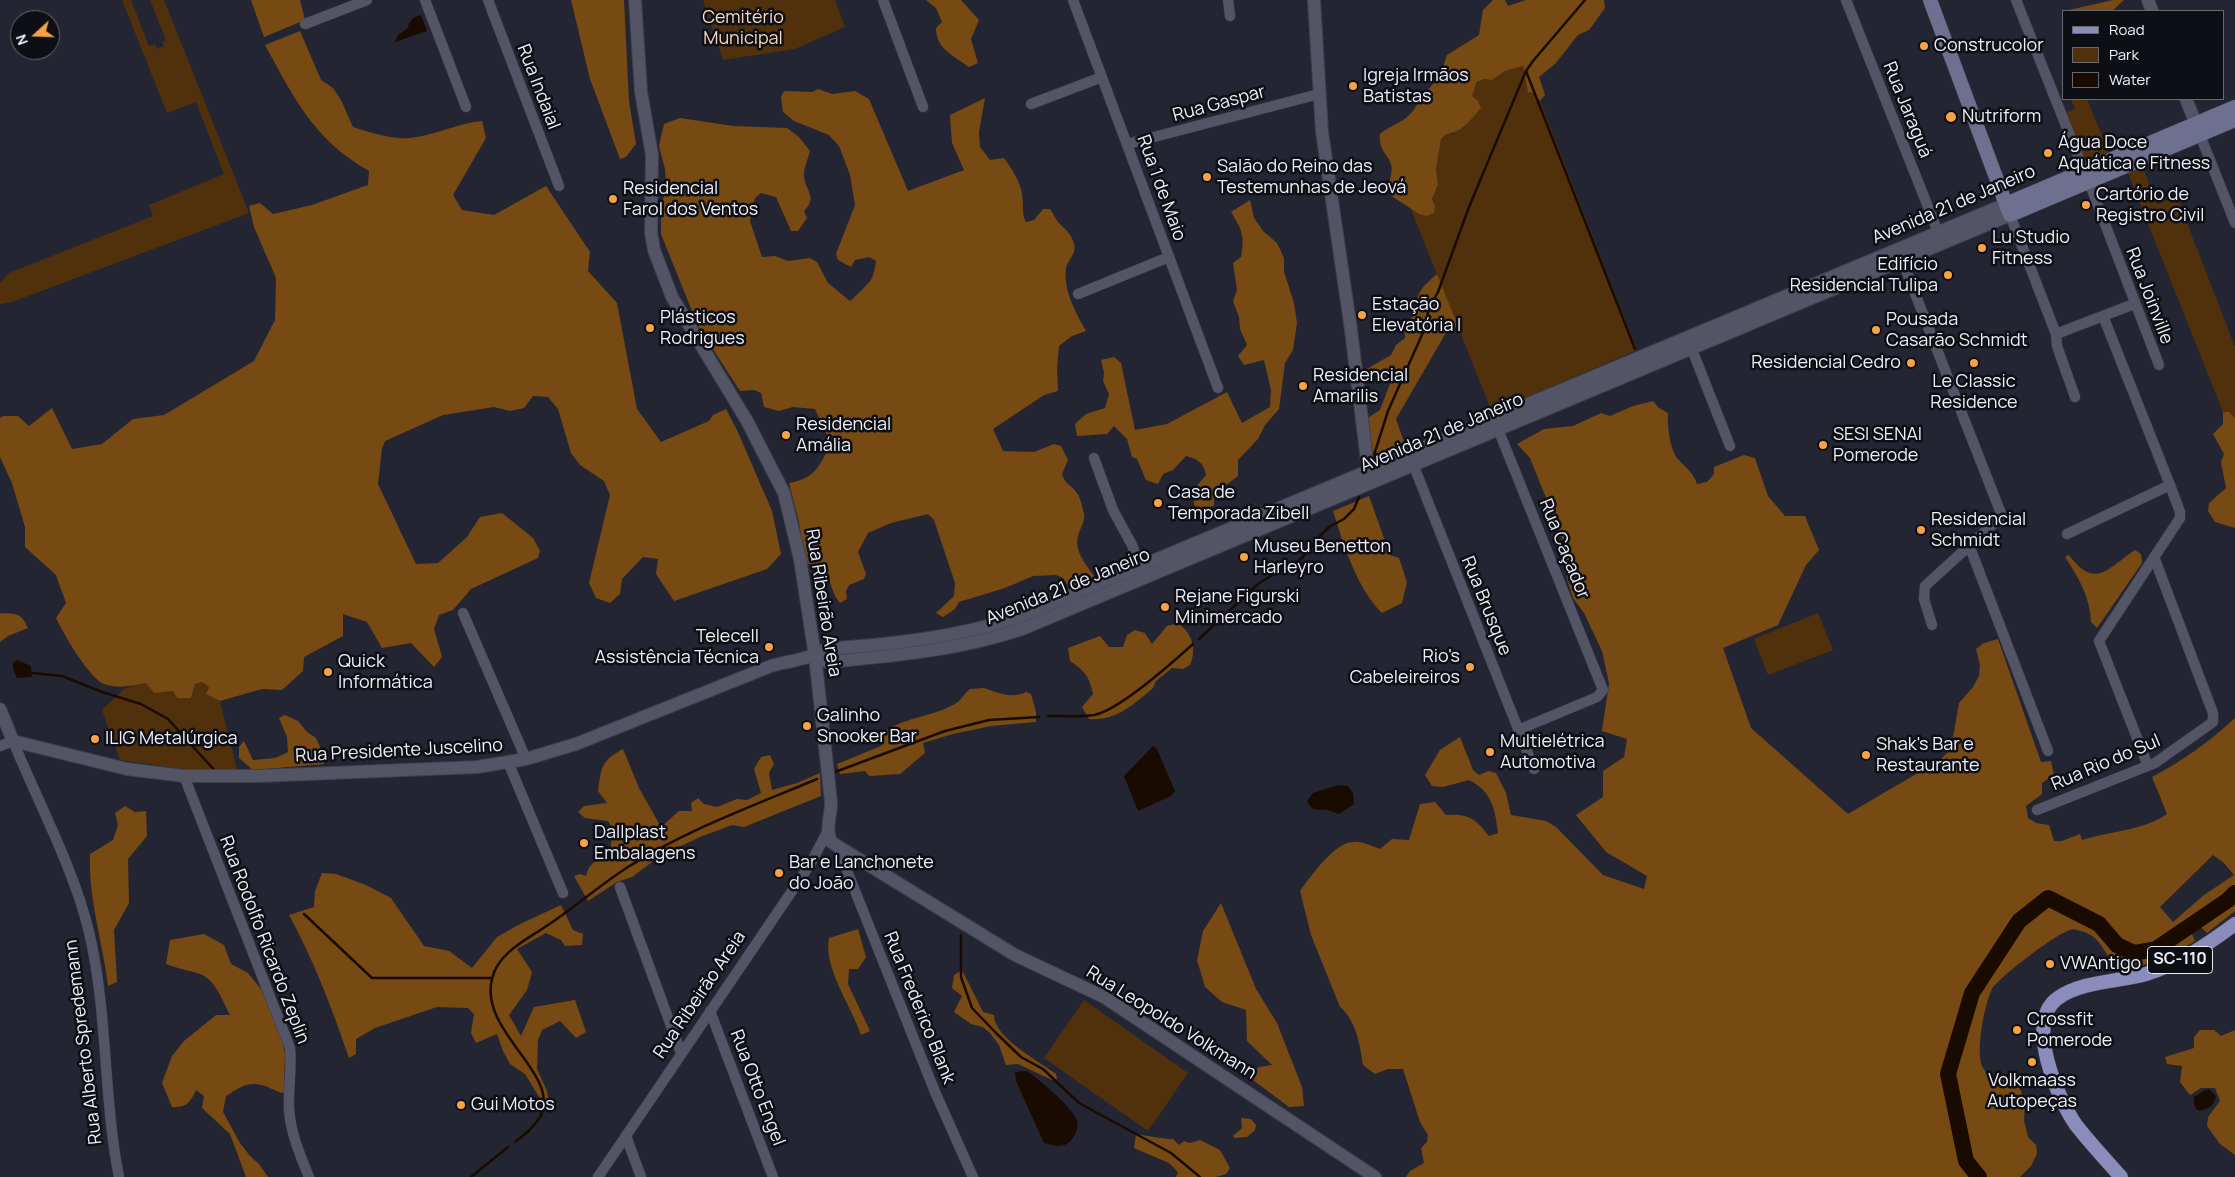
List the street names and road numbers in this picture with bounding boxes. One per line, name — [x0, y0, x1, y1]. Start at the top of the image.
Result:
street label: Rua Indaial — [512, 41, 564, 133]
street label: Rua Jaraguá — [1878, 59, 1936, 161]
street label: Rua Gaspar — [1170, 81, 1268, 127]
street label: Rua 1 de Maio — [1132, 132, 1190, 244]
street label: Avenida 21 de Janeiro — [1869, 161, 2039, 249]
street label: Rua Joinville — [2121, 245, 2177, 347]
street label: Avenida 21 de Janeiro — [1357, 389, 1527, 477]
street label: Rua Caçador — [1534, 496, 1594, 602]
street label: Rua Ribeirão Areia — [801, 528, 845, 678]
street label: Avenida 21 de Janeiro — [983, 544, 1153, 630]
street label: Rua Brusque — [1456, 553, 1516, 659]
street label: Rua Rio do Sul — [2048, 730, 2164, 796]
street label: Rua Presidente Juscelino — [295, 735, 503, 767]
street label: Rua Rodolfo Ricardo Zeplin — [214, 833, 314, 1047]
street label: Rua Ribeirão Areia — [649, 927, 751, 1063]
street label: Rua Frederico Blank — [879, 929, 959, 1087]
street label: Rua Alberto Spredemann — [61, 938, 107, 1146]
road number: SC-110 — [2148, 946, 2212, 974]
street label: Rua Leopoldo Volkmann — [1082, 962, 1260, 1084]
street label: Rua Otto Engel — [725, 1027, 789, 1149]

